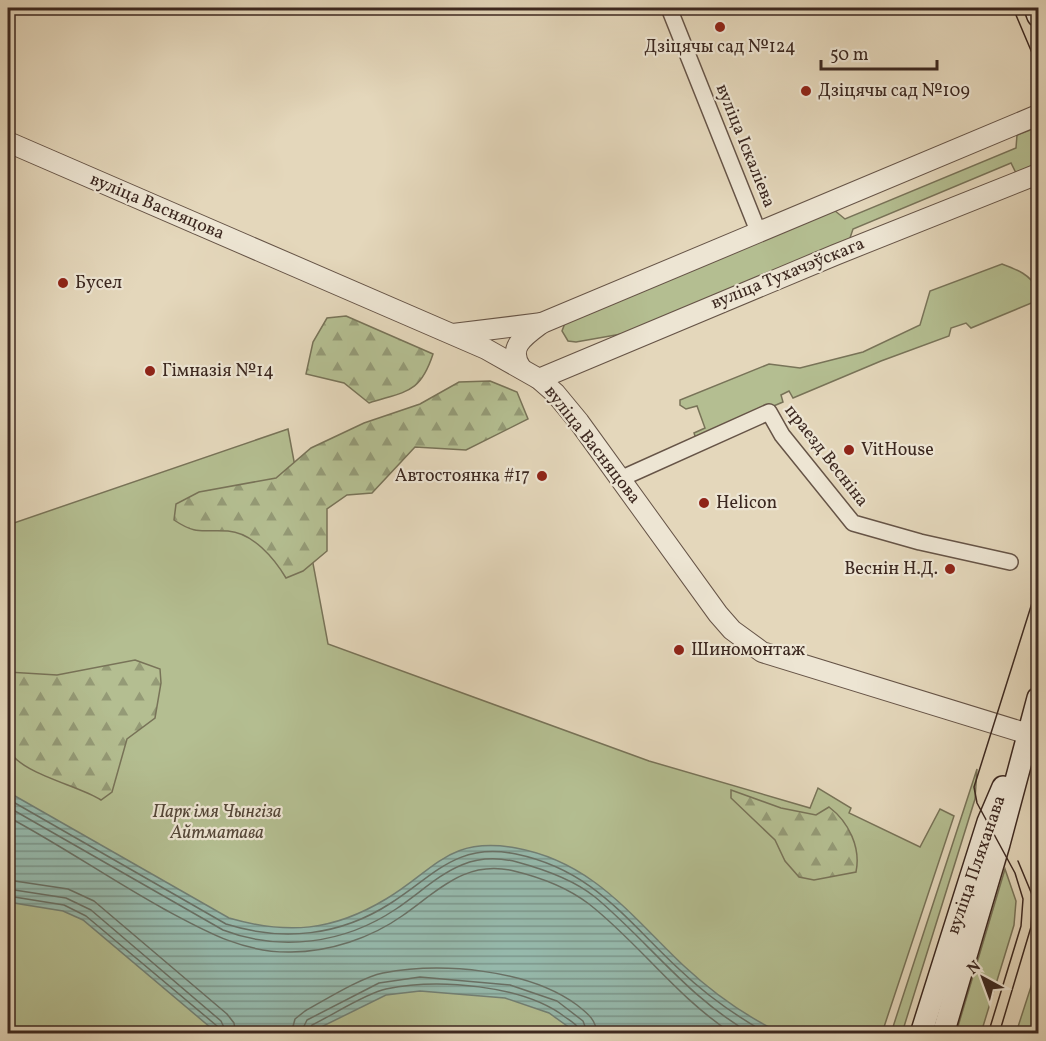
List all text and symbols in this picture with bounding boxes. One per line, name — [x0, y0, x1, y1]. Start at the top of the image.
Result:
marker: Дзіцячы сад №124 — [713, 20, 727, 34]
scale bar — [821, 33, 936, 71]
place label: Дзіцячы сад №124 — [644, 35, 796, 60]
text: 50 m — [830, 43, 869, 68]
place label: Дзіцячы сад №109 — [818, 79, 970, 104]
street label: вуліца Іскаліева — [709, 80, 781, 212]
marker: Дзіцячы сад №109 — [799, 84, 813, 98]
street label: вуліца Васняцова — [86, 167, 228, 247]
street label: вуліца Тухачэўскага — [707, 232, 869, 316]
place label: Бусел — [75, 271, 122, 296]
marker: Бусел — [56, 276, 70, 290]
place label: Гімназія №14 — [162, 359, 274, 384]
marker: Гімназія №14 — [143, 364, 157, 378]
street label: вуліца Васняцова — [538, 381, 646, 509]
street label: праезд Весніна — [778, 399, 874, 513]
place label: VitHouse — [861, 438, 934, 463]
marker: VitHouse — [842, 443, 856, 457]
place label: Автостоянка #17 — [395, 464, 530, 489]
marker: Автостоянка #17 — [535, 469, 549, 483]
place label: Helicon — [716, 491, 778, 516]
marker: Helicon — [697, 496, 711, 510]
place label: Веснін Н.Д. — [844, 557, 938, 582]
marker: Веснін Н.Д. — [943, 562, 957, 576]
place label: Шиномонтаж — [691, 638, 805, 663]
marker: Шиномонтаж — [672, 643, 686, 657]
street label: вуліца Пляханава — [941, 792, 1013, 938]
park label: Парк імя Чынгіза Айтматава — [153, 800, 281, 846]
north arrow — [953, 948, 1013, 1008]
text: N — [963, 956, 986, 980]

